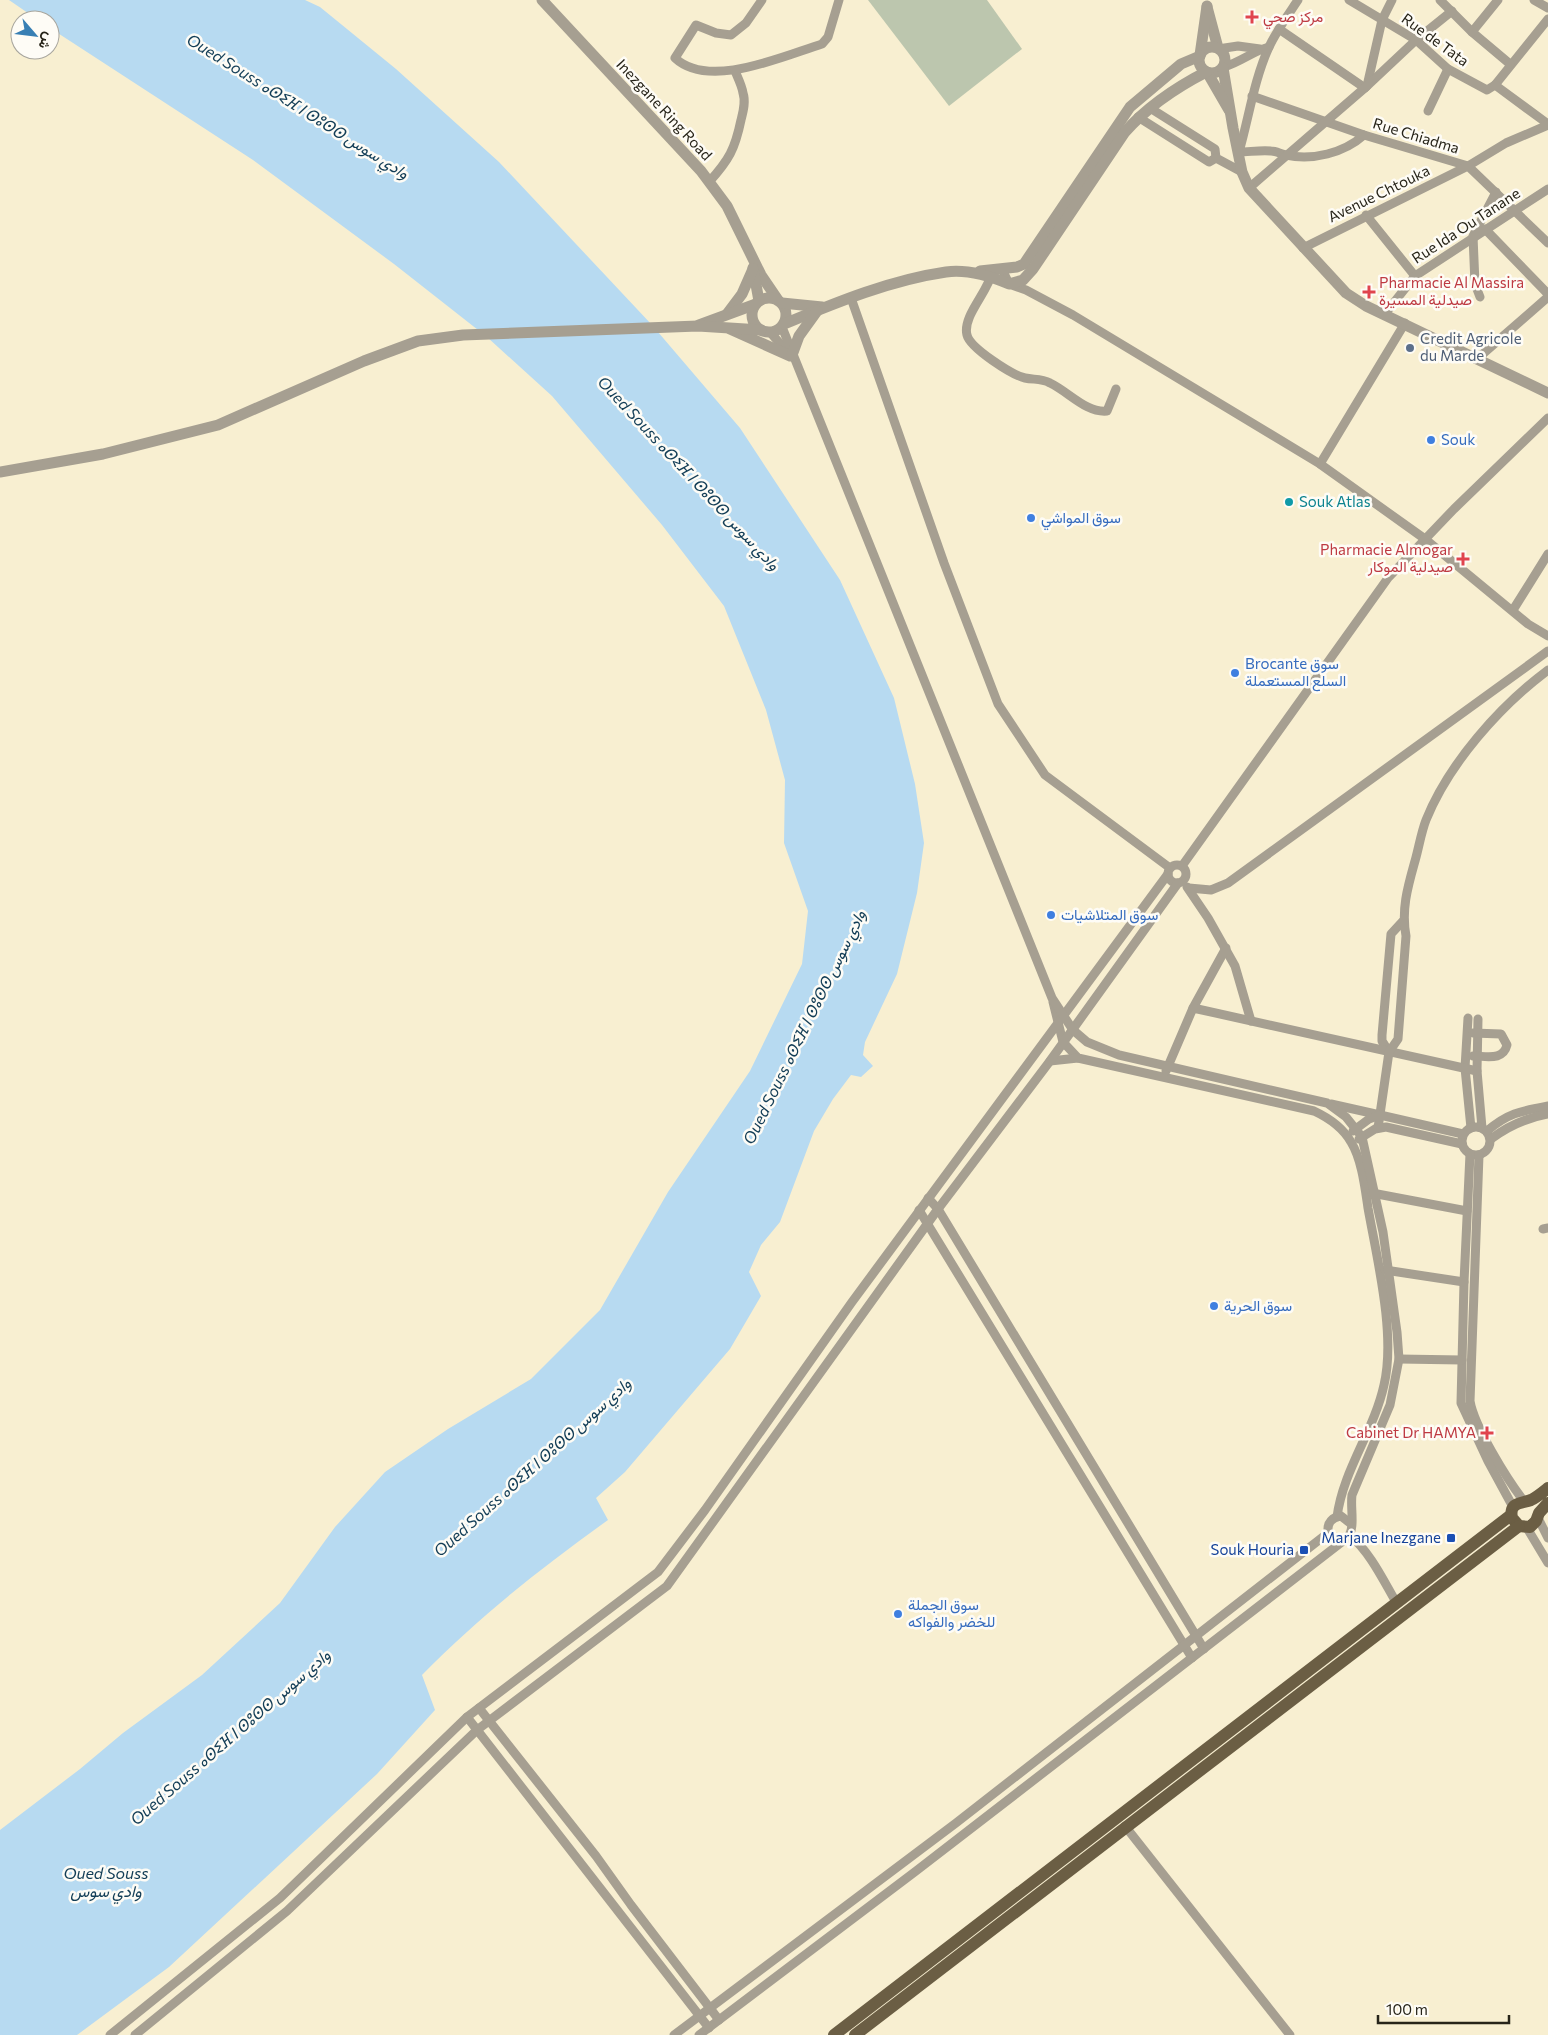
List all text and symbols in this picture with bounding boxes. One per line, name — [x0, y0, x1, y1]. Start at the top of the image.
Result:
place label: مركز صحي — [1263, 7, 1323, 30]
street label: Rue de Tata — [1398, 9, 1473, 70]
north arrow — [10, 10, 60, 60]
marker: مركز صحي — [1245, 10, 1259, 24]
text: ش — [35, 29, 58, 53]
water label: Oued Souss ⴰⵙⵉⴼ ⵏ ⵙⵓⵙⵙ وادي سوس — [181, 29, 413, 186]
street label: Inezgane Ring Road — [613, 55, 716, 164]
street label: Rue Chiadma — [1371, 113, 1462, 157]
street label: Avenue Chtouka — [1325, 161, 1432, 226]
street label: Rue Ida Ou Tanane — [1408, 183, 1523, 267]
place label: Pharmacie Al Massira صيدلية المسيرة — [1379, 273, 1524, 309]
marker: Pharmacie Al Massira صيدلية المسيرة — [1363, 286, 1375, 298]
place label: Credit Agricole du Marde — [1420, 329, 1522, 364]
marker: Credit Agricole du Marde — [1404, 342, 1416, 354]
water label: Oued Souss ⴰⵙⵉⴼ ⵏ ⵙⵓⵙⵙ وادي سوس — [591, 372, 784, 577]
place label: Souk — [1441, 430, 1475, 448]
marker: Souk — [1425, 434, 1437, 446]
place label: Souk Atlas — [1299, 492, 1371, 510]
marker: Souk Atlas — [1283, 496, 1295, 508]
place label: سوق المواشي — [1041, 508, 1121, 531]
marker: سوق المواشي — [1025, 512, 1037, 524]
place label: Pharmacie Almogar صيدلية الموكار — [1320, 540, 1453, 576]
marker: Pharmacie Almogar صيدلية الموكار — [1457, 553, 1469, 565]
place label: Brocante سوق السلع المستعملة — [1245, 654, 1346, 692]
marker: Brocante سوق السلع المستعملة — [1229, 667, 1241, 679]
place label: سوق المتلاشيات — [1061, 905, 1158, 924]
water label: Oued Souss ⴰⵙⵉⴼ ⵏ ⵙⵓⵙⵙ وادي سوس — [738, 907, 873, 1149]
marker: سوق المتلاشيات — [1045, 909, 1057, 921]
place label: سوق الحرية — [1224, 1296, 1292, 1315]
marker: سوق الحرية — [1208, 1300, 1220, 1312]
water label: Oued Souss ⴰⵙⵉⴼ ⵏ ⵙⵓⵙⵙ وادي سوس — [429, 1373, 637, 1564]
place label: Cabinet Dr HAMYA — [1346, 1423, 1476, 1441]
marker: Cabinet Dr HAMYA — [1480, 1426, 1494, 1440]
place label: Marjane Inezgane — [1321, 1528, 1441, 1546]
marker: Marjane Inezgane — [1445, 1532, 1457, 1544]
place label: Souk Houria — [1211, 1540, 1294, 1558]
marker: Souk Houria — [1298, 1544, 1310, 1556]
place label: سوق الجملة للخضر والفواكه — [908, 1595, 995, 1631]
marker: سوق الجملة للخضر والفواكه — [892, 1608, 904, 1620]
water label: Oued Souss ⴰⵙⵉⴼ ⵏ ⵙⵓⵙⵙ وادي سوس — [126, 1645, 337, 1832]
water label: Oued Souss وادي سوس — [63, 1863, 149, 1905]
scale bar — [1378, 1992, 1509, 2024]
text: 100 m — [1386, 2000, 1428, 2018]

